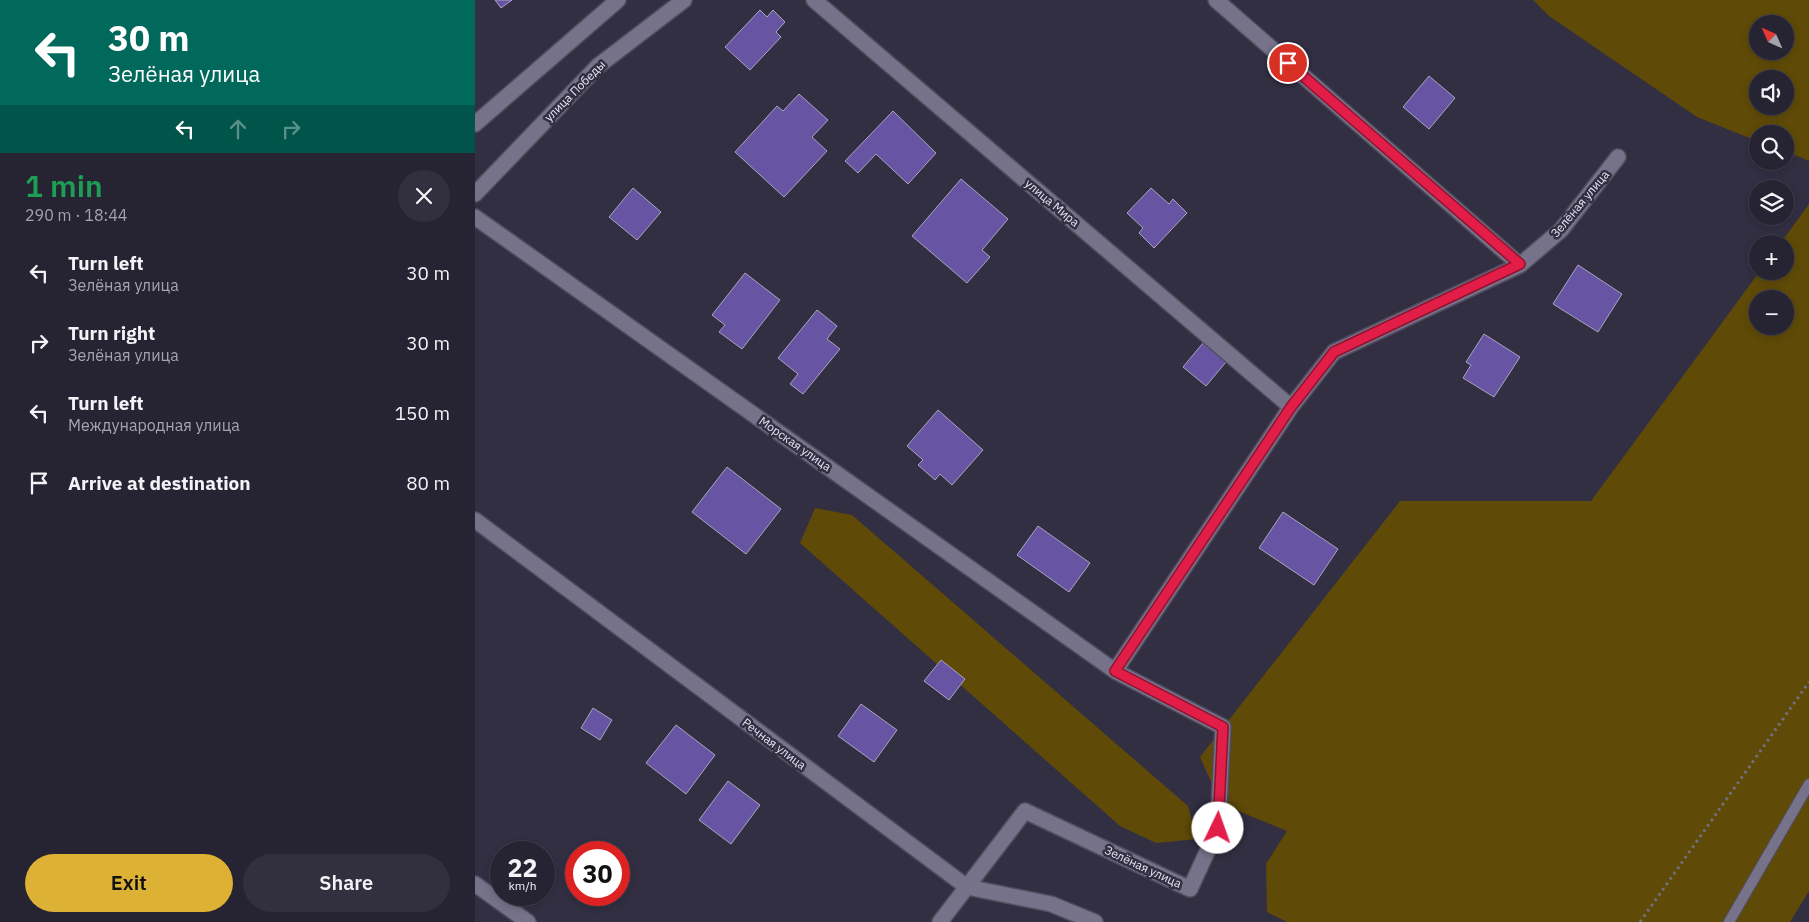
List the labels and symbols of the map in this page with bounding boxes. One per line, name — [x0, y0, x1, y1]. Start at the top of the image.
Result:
north arrow — [1749, 15, 1794, 60]
pin — [1267, 42, 1309, 84]
street label: улица Победы — [541, 57, 608, 124]
street label: Зелёная улица — [1547, 167, 1612, 240]
street label: улица Мира — [1022, 176, 1083, 230]
street label: Морская улица — [756, 413, 835, 474]
street label: Речная улица — [739, 715, 810, 773]
position arrow — [1191, 801, 1243, 853]
speed limit sign: 30 — [565, 841, 630, 906]
street label: Зелёная улица — [1102, 842, 1185, 891]

